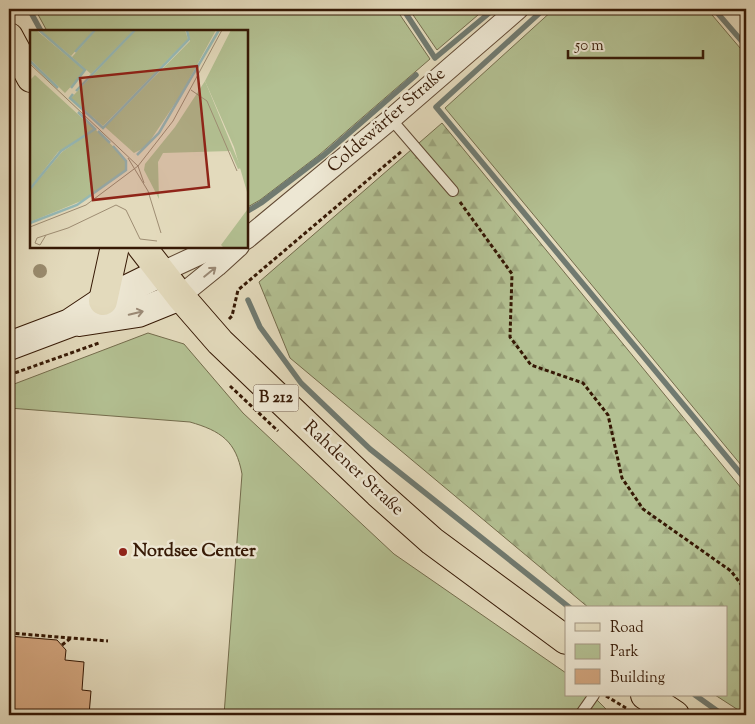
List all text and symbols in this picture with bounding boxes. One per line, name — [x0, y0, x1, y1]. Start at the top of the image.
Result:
scale bar — [568, 28, 702, 60]
inset map — [30, 30, 248, 248]
text: 50 m — [574, 36, 604, 57]
street label: Coldewärfer Straße — [322, 62, 452, 180]
one-way arrow — [203, 267, 216, 278]
one-way arrow — [127, 308, 143, 317]
road number: B 212 — [254, 384, 298, 412]
street label: Rahdener Straße — [297, 415, 409, 523]
place label: Nordsee Center — [133, 539, 256, 565]
marker: Nordsee Center — [117, 546, 129, 558]
legend — [565, 606, 728, 696]
text: Road — [610, 618, 644, 639]
text: Park — [610, 642, 639, 663]
text: Building — [610, 668, 665, 689]

